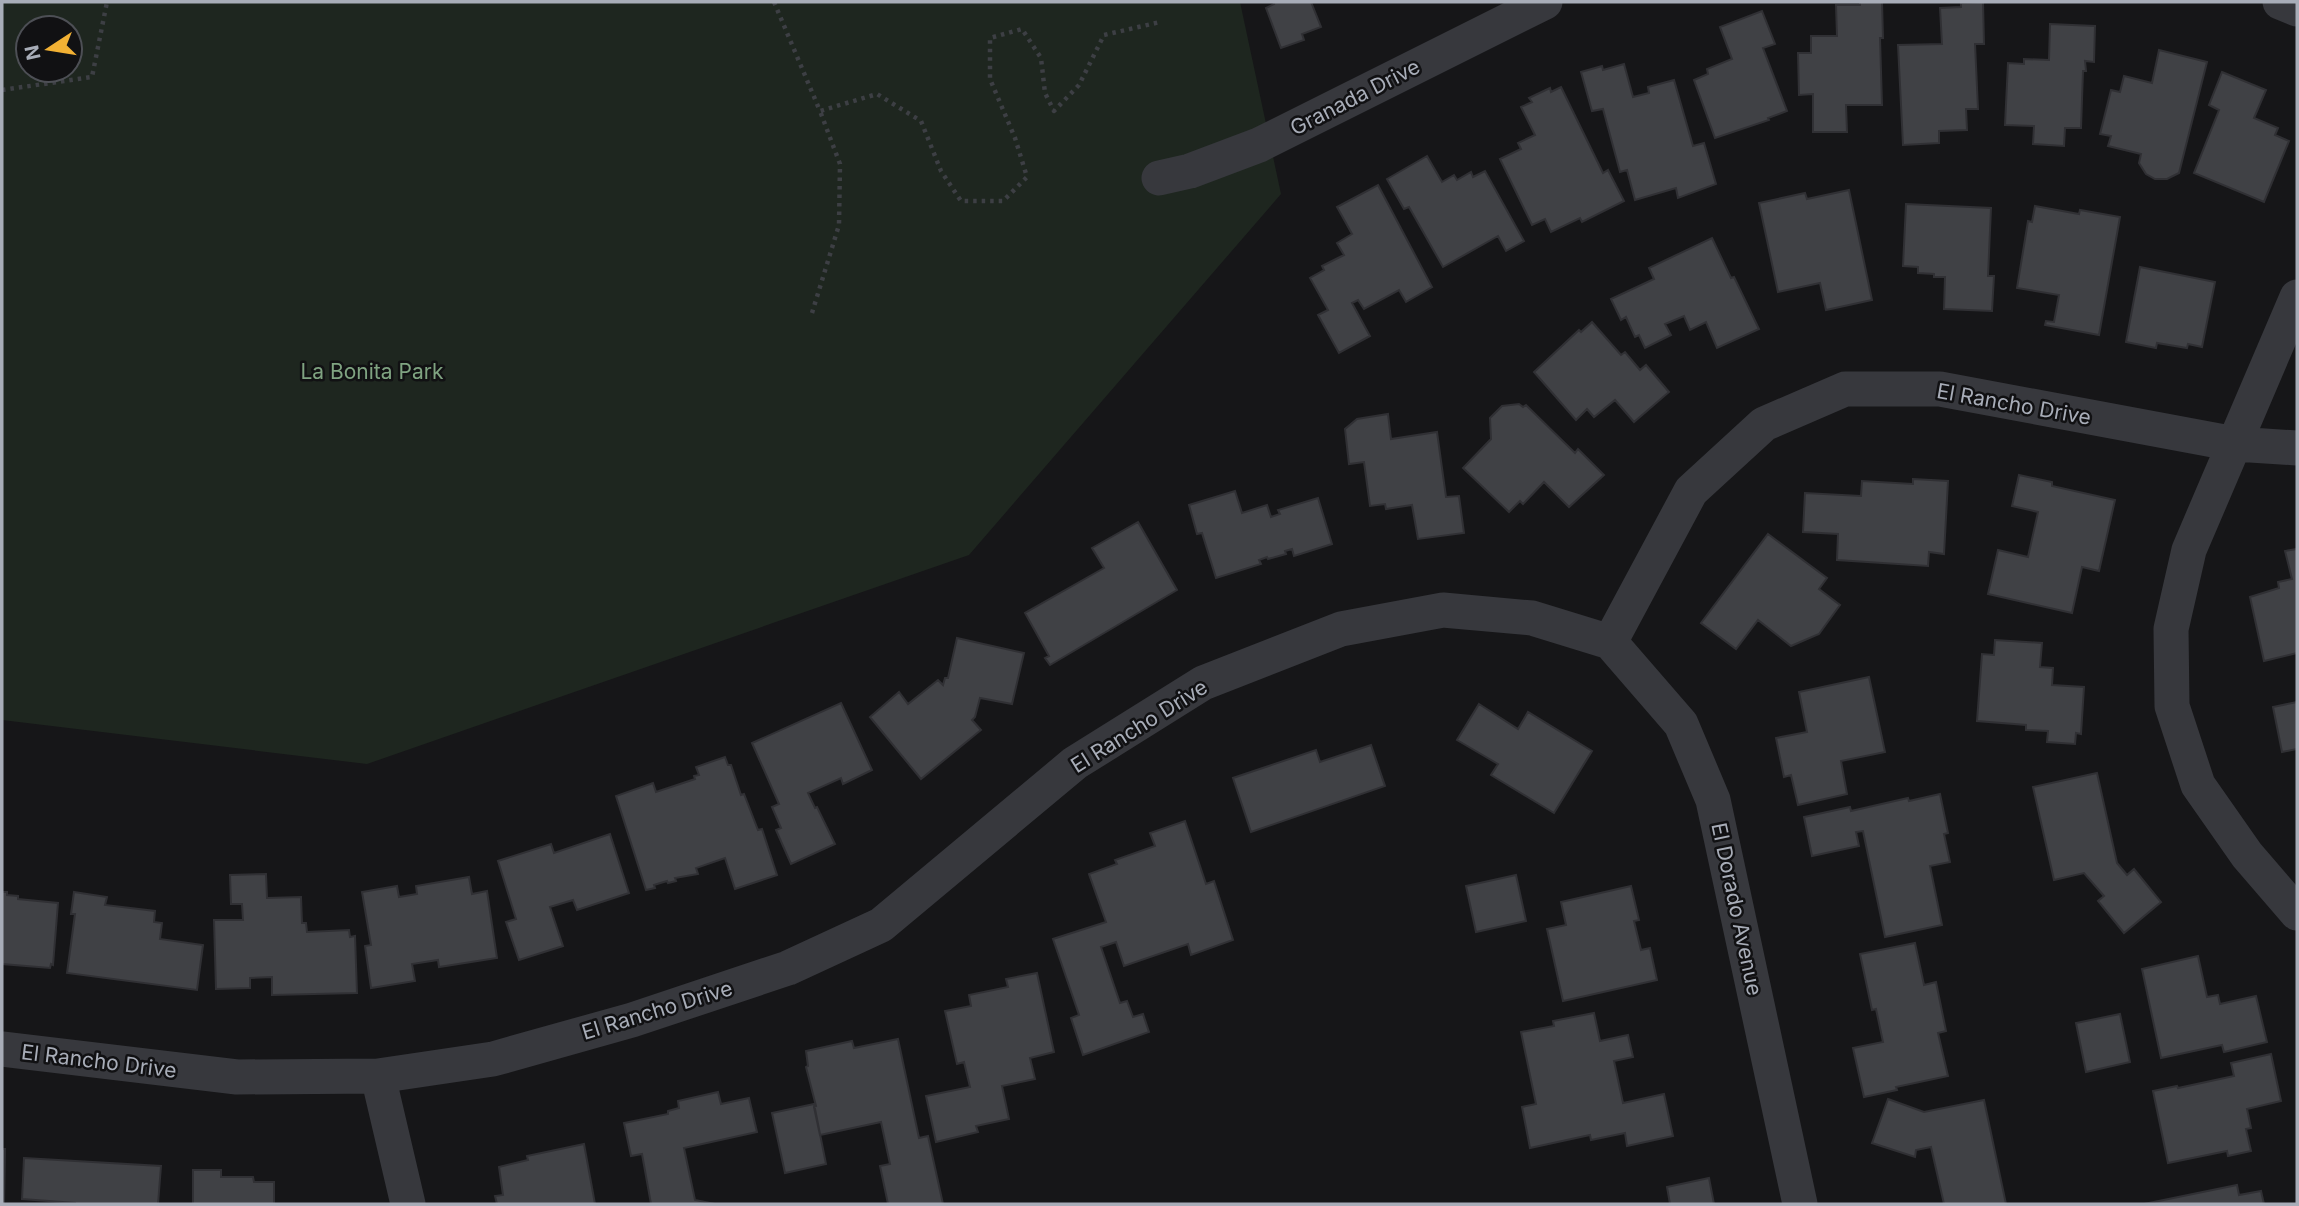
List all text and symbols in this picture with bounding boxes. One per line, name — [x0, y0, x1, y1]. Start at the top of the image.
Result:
north arrow — [14, 14, 84, 84]
text: N — [20, 43, 46, 62]
street label: Granada Drive — [1286, 54, 1424, 140]
park label: La Bonita Park — [300, 359, 444, 384]
street label: El Rancho Drive — [1935, 378, 2093, 430]
street label: El Rancho Drive — [1066, 674, 1212, 778]
street label: El Dorado Avenue — [1706, 820, 1768, 998]
street label: El Rancho Drive — [579, 975, 735, 1045]
street label: El Rancho Drive — [20, 1039, 178, 1083]

